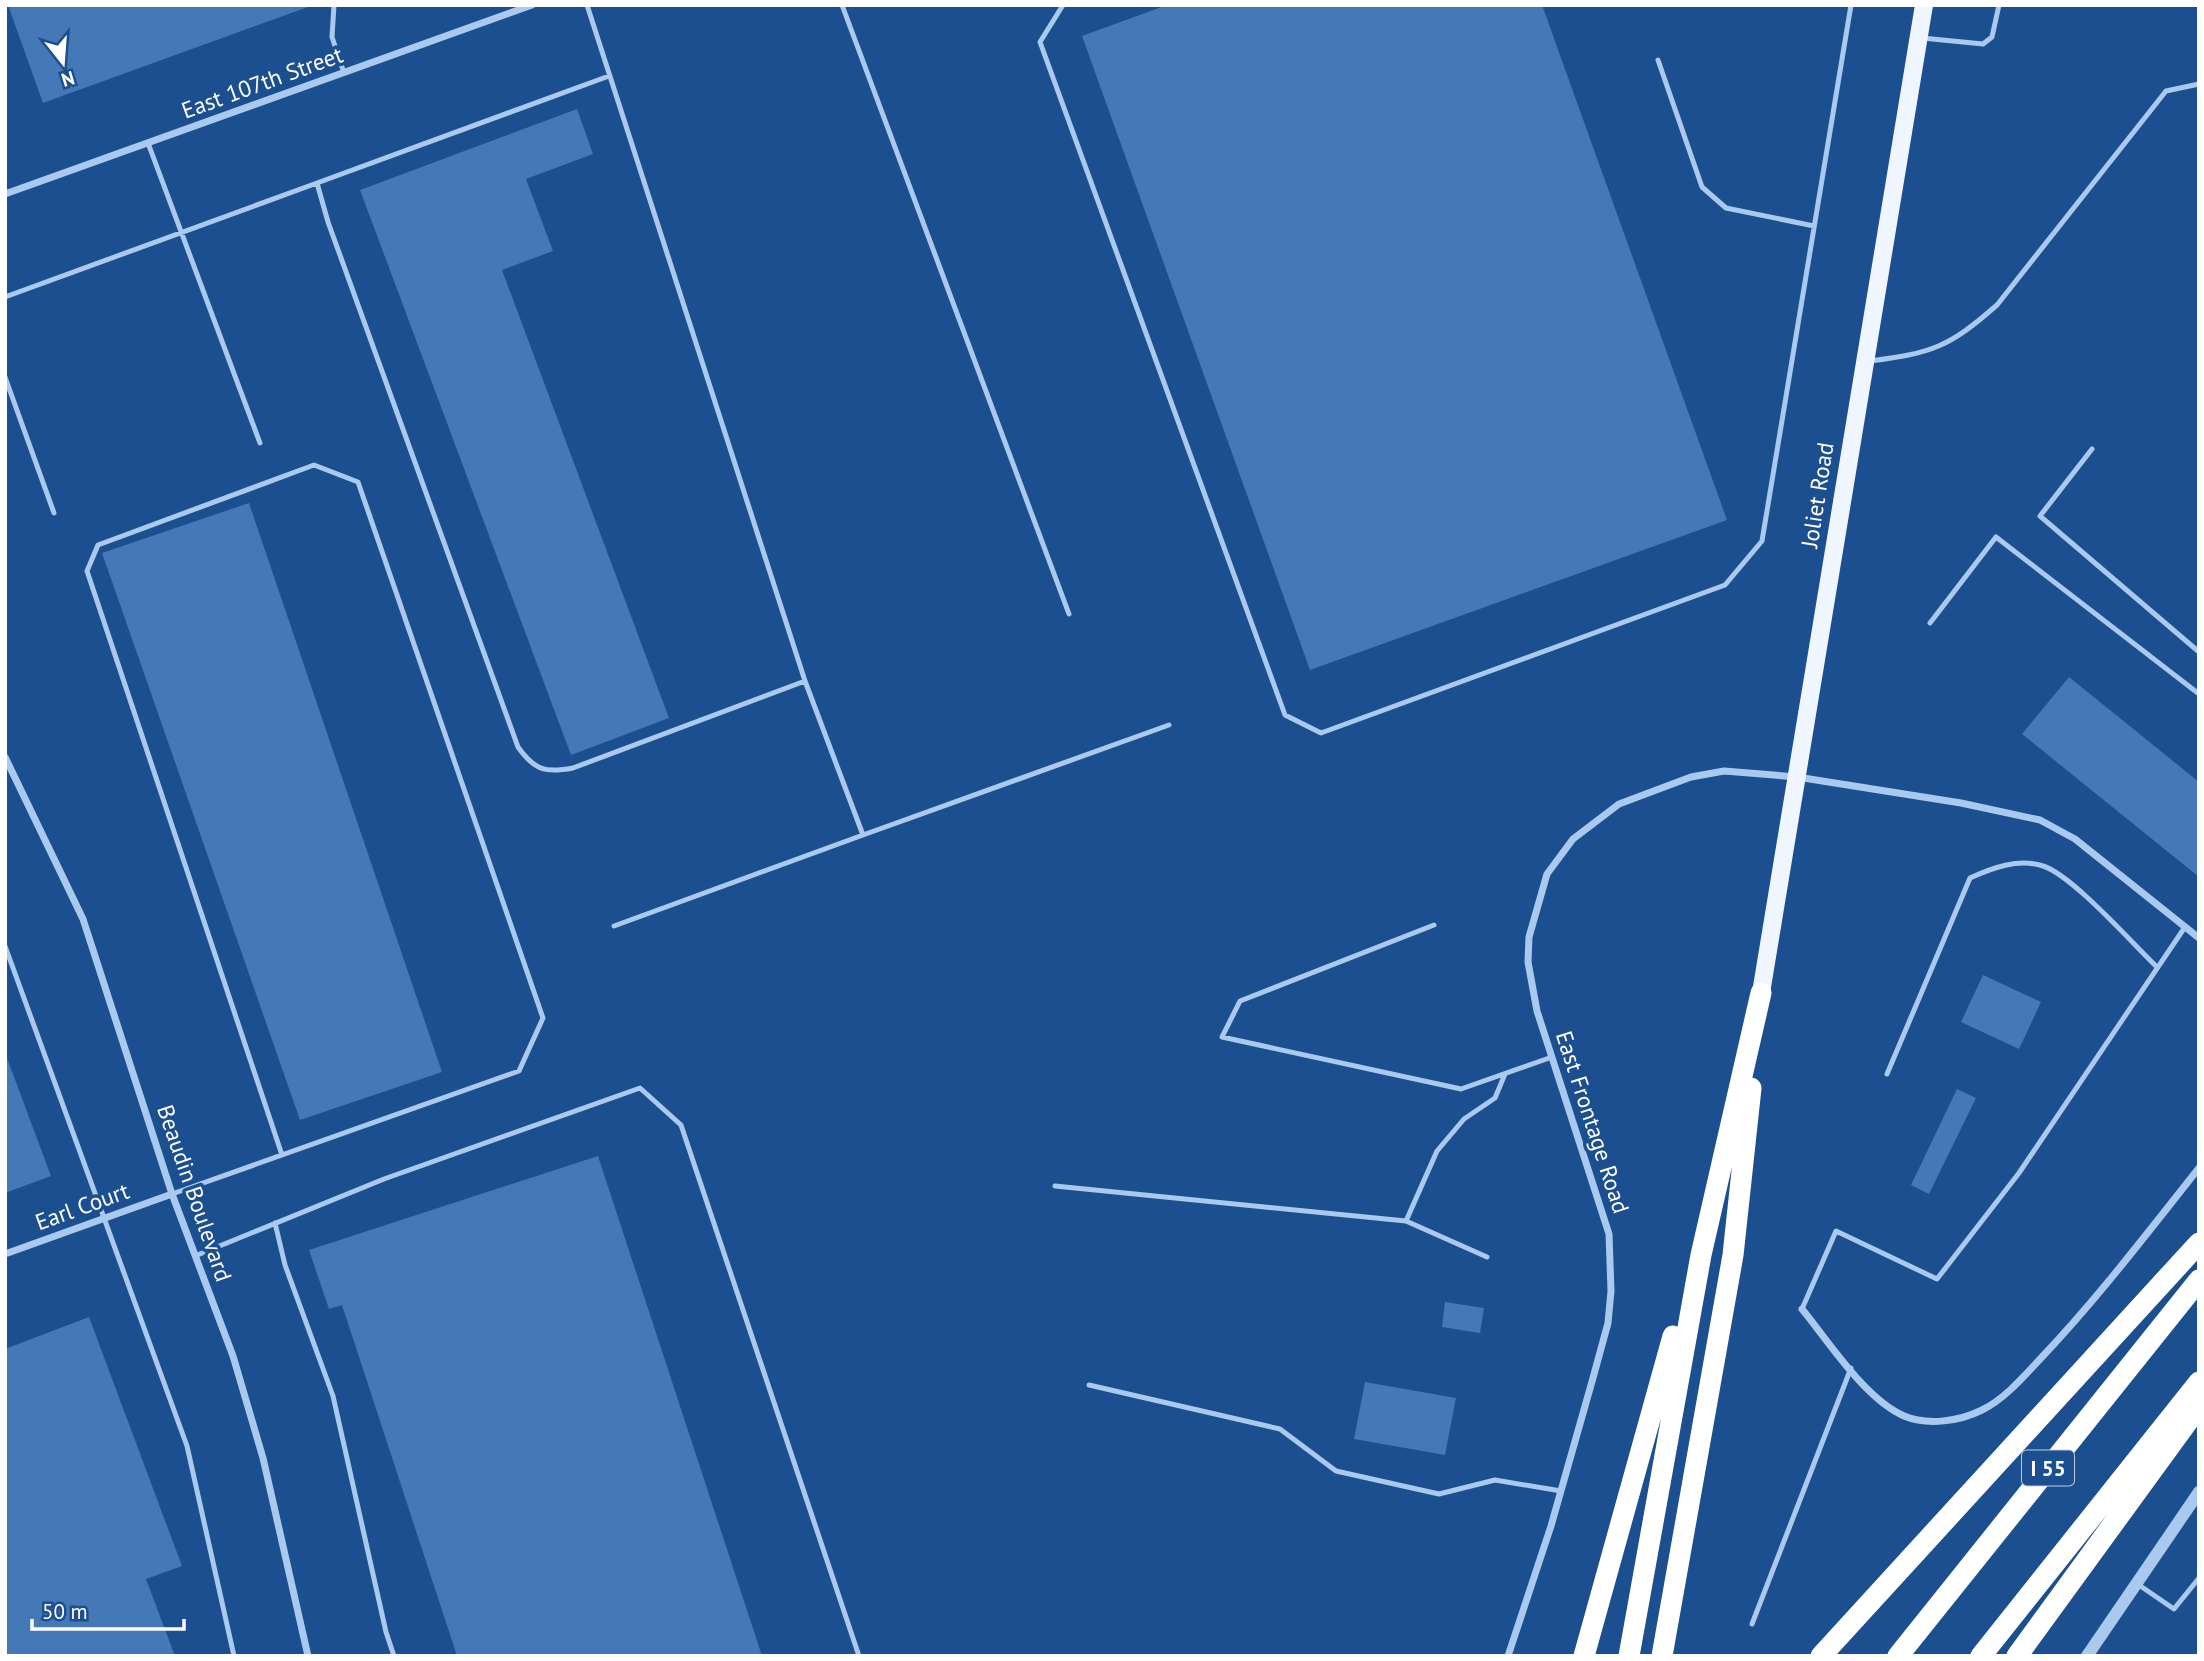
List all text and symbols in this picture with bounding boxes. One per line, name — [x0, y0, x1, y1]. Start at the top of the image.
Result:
north arrow — [28, 28, 98, 98]
street label: East 107th Street — [177, 39, 347, 125]
text: N — [58, 66, 77, 93]
street label: Joliet Road — [1794, 440, 1840, 551]
street label: East Frontage Road — [1550, 1027, 1636, 1217]
street label: Beaudin Boulevard — [151, 1101, 239, 1285]
street label: Earl Court — [31, 1176, 133, 1236]
road number: I 55 — [2022, 1450, 2074, 1486]
scale bar — [32, 1588, 184, 1632]
text: 50 m — [42, 1598, 88, 1625]

